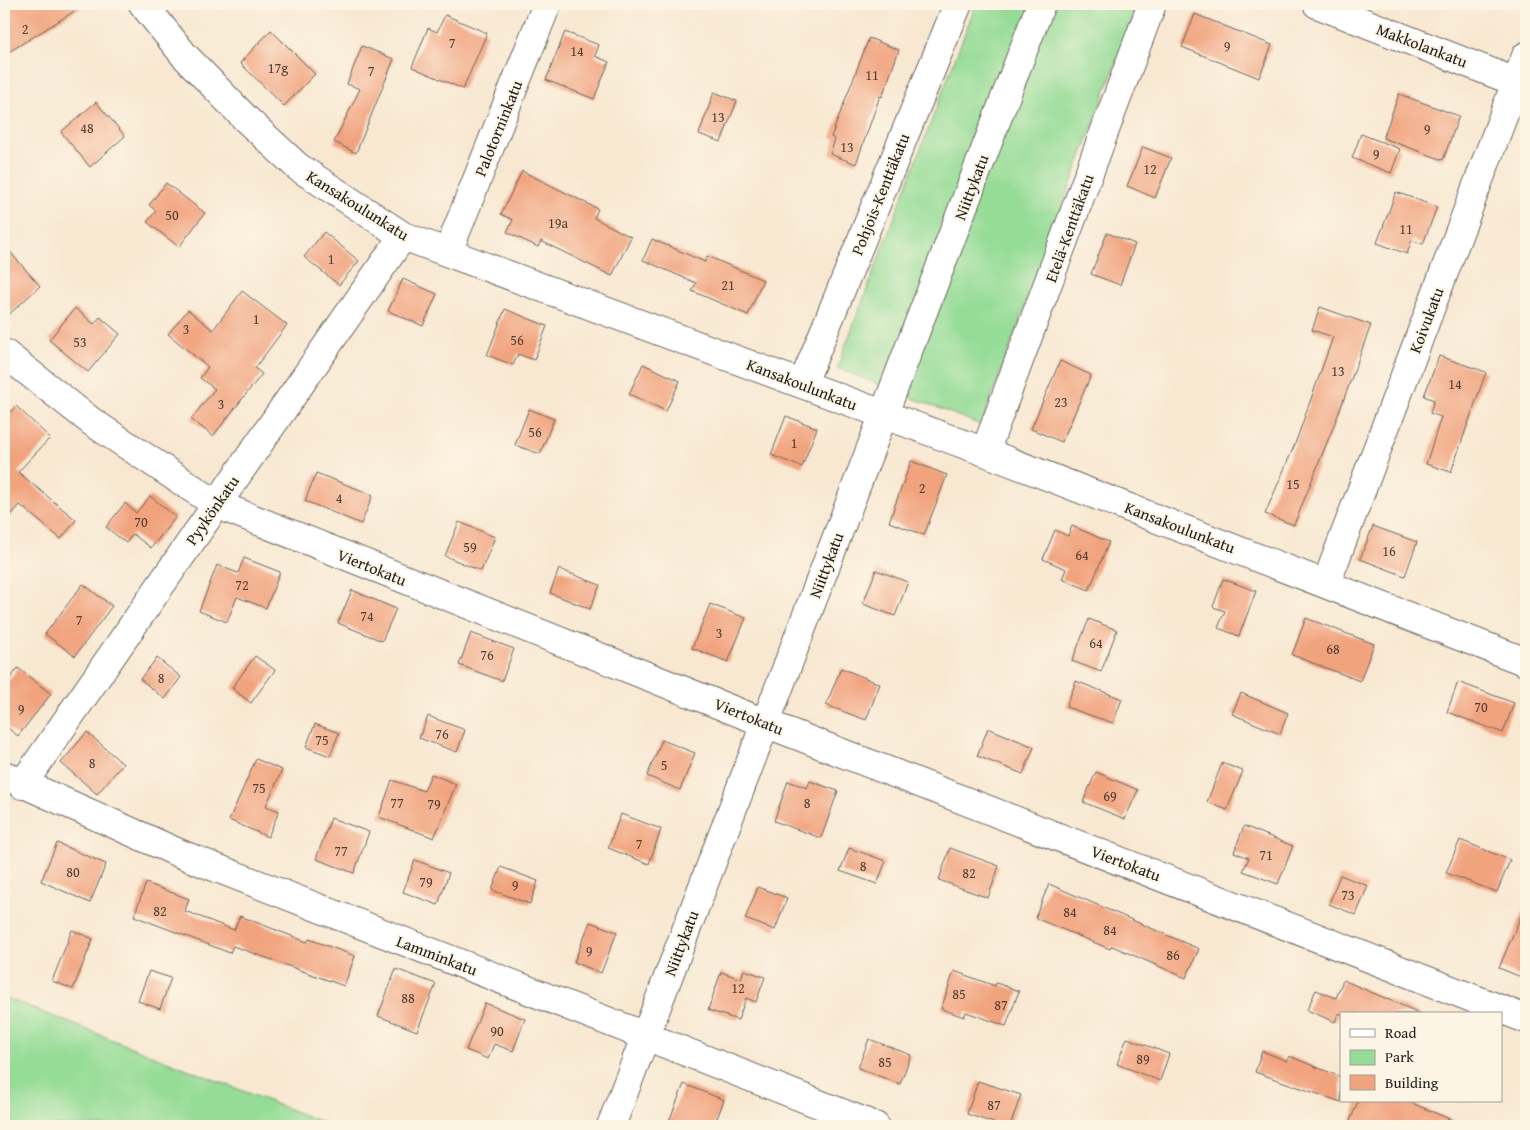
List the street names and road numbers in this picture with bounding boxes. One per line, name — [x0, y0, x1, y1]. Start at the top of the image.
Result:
street label: Makkolankatu — [1373, 17, 1471, 73]
street label: Palotorninkatu — [468, 76, 528, 180]
street label: Pohjois-Kenttäkatu — [845, 129, 915, 258]
street label: Niittykatu — [947, 150, 995, 223]
street label: Kansakoulunkatu — [302, 164, 414, 246]
street label: Etelä-Kenttäkatu — [1038, 170, 1100, 285]
street label: Koivukatu — [1402, 283, 1450, 356]
street label: Kansakoulunkatu — [743, 352, 861, 416]
street label: Pyykönkatu — [179, 470, 245, 550]
street label: Kansakoulunkatu — [1121, 495, 1239, 559]
street label: Niittykatu — [802, 528, 850, 601]
street label: Viertokatu — [334, 542, 411, 592]
street label: Viertokatu — [711, 691, 788, 741]
street label: Viertokatu — [1088, 839, 1165, 887]
street label: Niittykatu — [657, 906, 705, 979]
street label: Lamminkatu — [393, 929, 481, 982]

